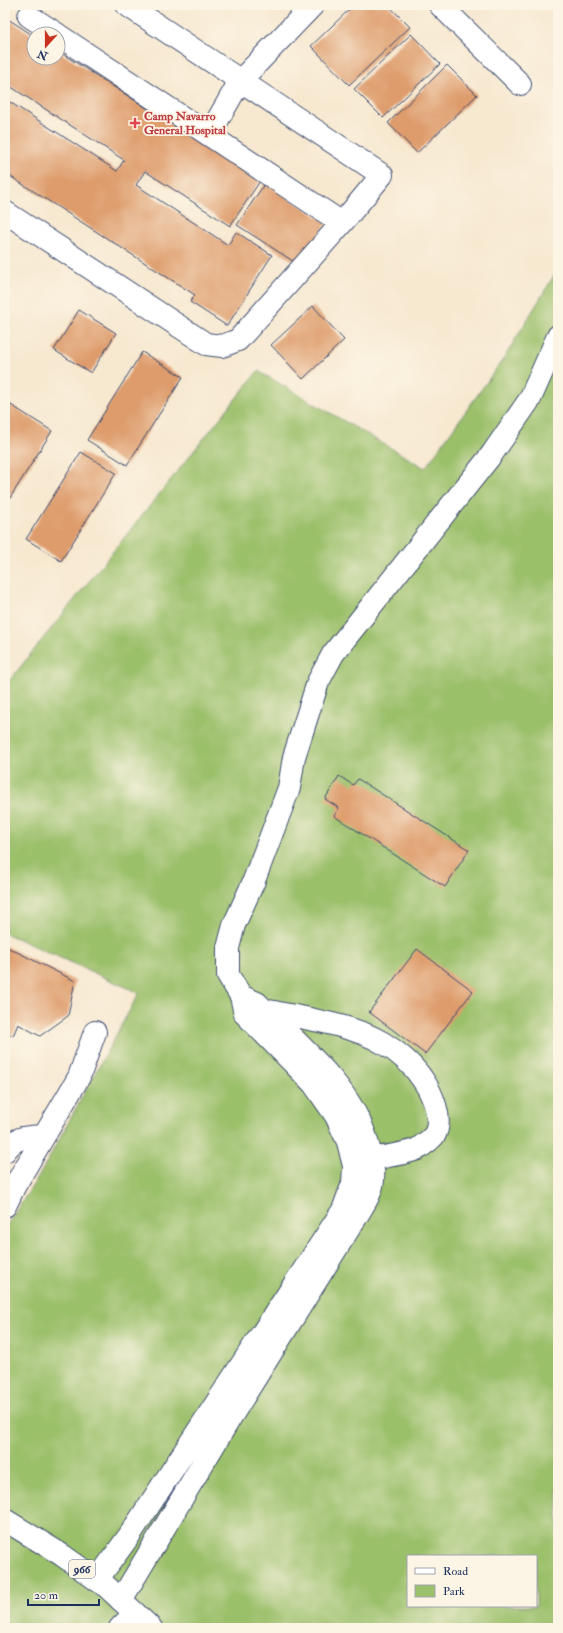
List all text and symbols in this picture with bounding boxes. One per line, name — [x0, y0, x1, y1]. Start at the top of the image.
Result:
north arrow — [26, 26, 66, 66]
text: N — [35, 47, 50, 63]
place label: Camp Navarro General Hospital — [144, 109, 227, 138]
marker: Camp Navarro General Hospital — [129, 117, 141, 129]
legend — [407, 1555, 537, 1607]
road number: 966 — [69, 1560, 95, 1578]
text: Road — [443, 1564, 468, 1579]
scale bar — [28, 1581, 99, 1607]
text: Park — [443, 1584, 465, 1599]
text: 20 m — [34, 1588, 59, 1603]

